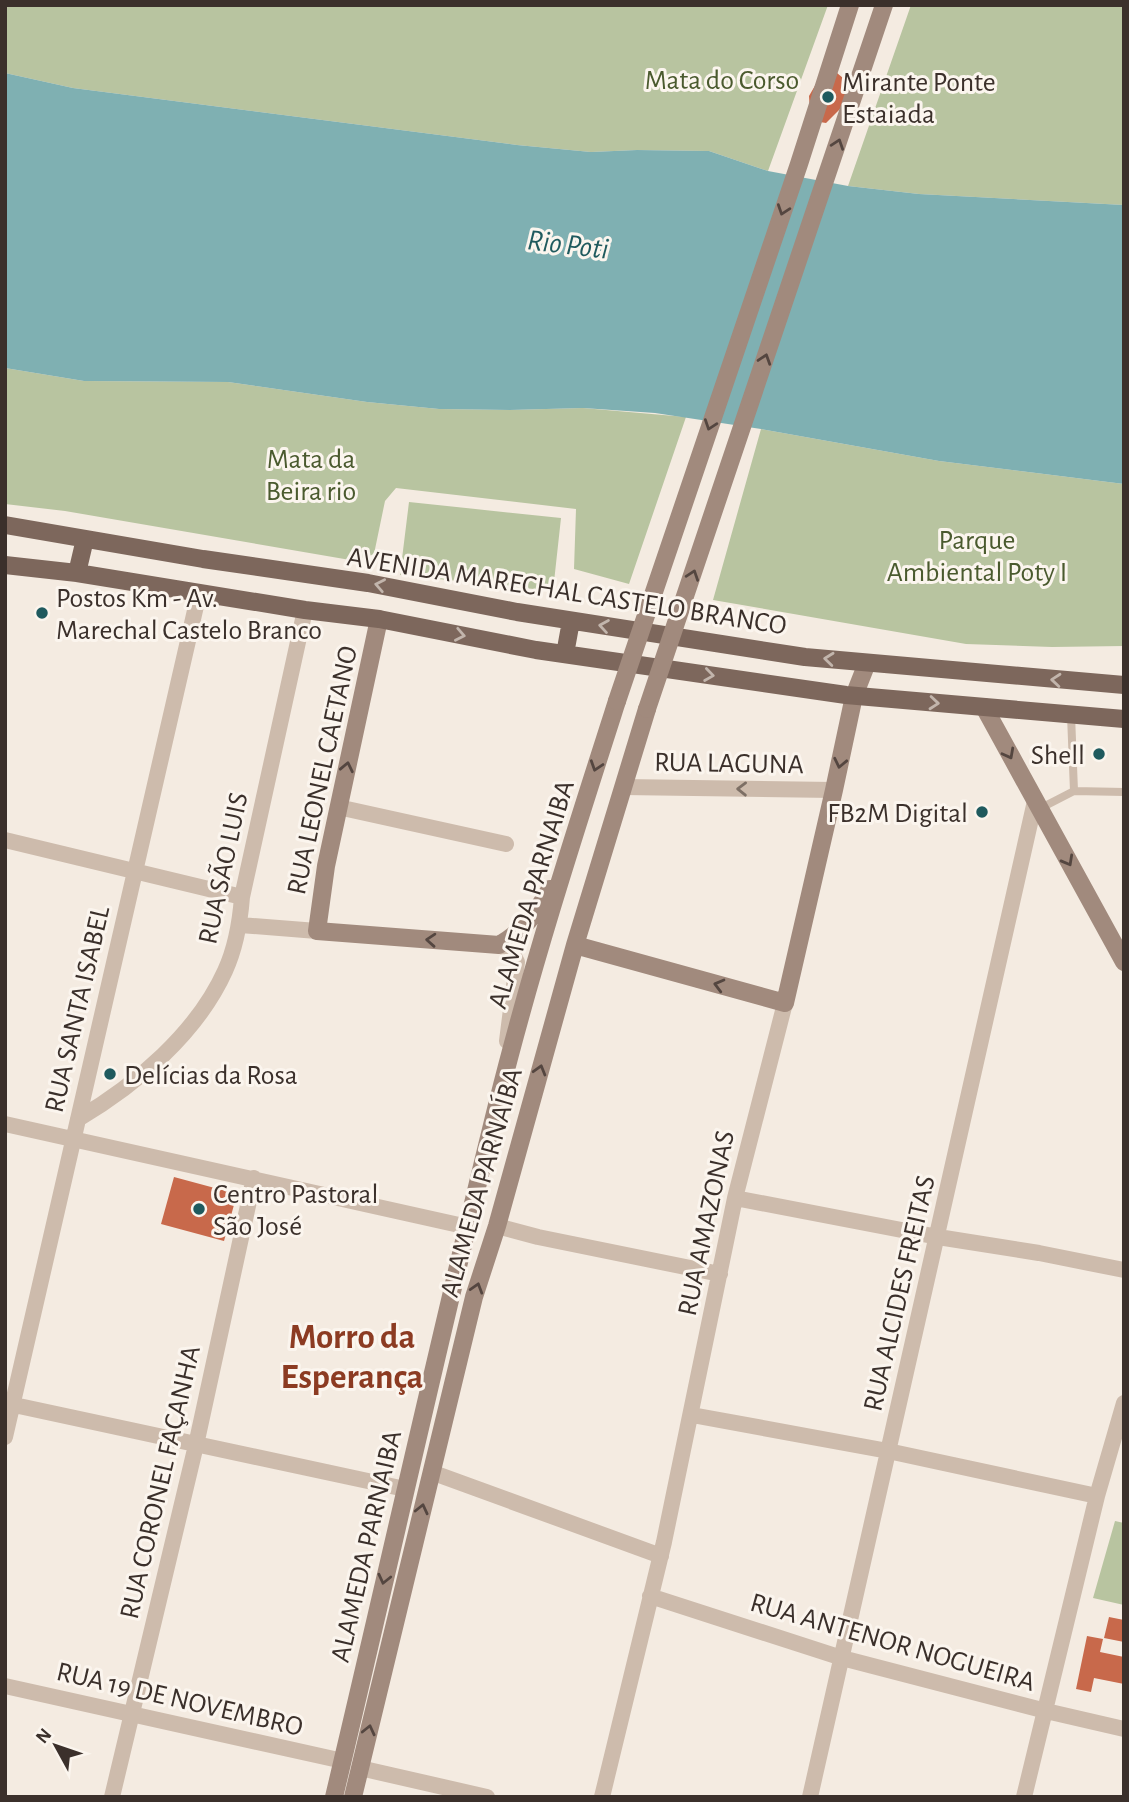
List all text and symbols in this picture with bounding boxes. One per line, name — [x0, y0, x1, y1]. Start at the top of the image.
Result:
park label: Mata do Corso — [645, 67, 799, 95]
place label: Mirante Ponte Estaiada — [842, 69, 996, 129]
marker: Mirante Ponte Estaiada — [820, 89, 836, 105]
one-way arrow — [830, 138, 844, 150]
one-way arrow — [777, 203, 791, 216]
water label: Rio Poti — [526, 225, 610, 265]
one-way arrow — [757, 354, 771, 366]
one-way arrow — [704, 419, 718, 431]
park label: Mata da Beira rio — [266, 446, 356, 506]
park label: Parque Ambiental Poty I — [887, 527, 1067, 587]
street label: AVENIDA MARECHAL CASTELO BRANCO — [345, 543, 788, 641]
one-way arrow — [685, 570, 699, 582]
one-way arrow — [374, 579, 386, 594]
place label: Postos Km - Av. Marechal Castelo Branco — [56, 585, 322, 645]
marker: Postos Km - Av. Marechal Castelo Branco — [34, 605, 50, 621]
one-way arrow — [598, 619, 610, 634]
one-way arrow — [454, 627, 466, 642]
street label: RUA LEONEL CAETANO — [283, 644, 363, 897]
one-way arrow — [823, 652, 834, 667]
one-way arrow — [703, 667, 715, 682]
one-way arrow — [1050, 673, 1061, 688]
one-way arrow — [929, 695, 940, 710]
place label: Shell — [1031, 742, 1085, 770]
marker: Shell — [1091, 746, 1107, 762]
one-way arrow — [1001, 747, 1014, 759]
street label: RUA LAGUNA — [654, 749, 804, 779]
one-way arrow — [833, 757, 848, 769]
one-way arrow — [590, 759, 604, 772]
one-way arrow — [339, 761, 353, 773]
street label: ALAMEDA PARNAIBA — [484, 777, 580, 1012]
one-way arrow — [736, 781, 747, 796]
street label: RUA SÃO LUIS — [192, 790, 254, 947]
place label: FB2M Digital — [827, 800, 968, 828]
marker: FB2M Digital — [974, 804, 990, 820]
one-way arrow — [1060, 854, 1073, 866]
street label: RUA SANTA ISABEL — [41, 903, 115, 1115]
one-way arrow — [425, 933, 436, 948]
one-way arrow — [713, 978, 725, 993]
place label: Delícias da Rosa — [124, 1062, 298, 1090]
street label: ALAMEDA PARNAÍBA — [433, 1064, 528, 1300]
one-way arrow — [532, 1064, 547, 1076]
marker: Delícias da Rosa — [102, 1066, 118, 1082]
street label: RUA AMAZONAS — [674, 1128, 740, 1318]
street label: RUA ALCIDES FREITAS — [859, 1173, 941, 1414]
place label: Centro Pastoral São José — [213, 1181, 378, 1241]
marker: Centro Pastoral São José — [191, 1201, 207, 1217]
one-way arrow — [468, 1283, 483, 1295]
district label: Morro da Esperança — [281, 1320, 423, 1395]
street label: RUA CORONEL FAÇANHA — [116, 1343, 206, 1622]
street label: ALAMEDA PARNAIBA — [327, 1428, 407, 1665]
one-way arrow — [414, 1503, 428, 1515]
one-way arrow — [378, 1572, 393, 1584]
street label: RUA ANTENOR NOGUEIRA — [747, 1589, 1038, 1697]
street label: RUA 19 DE NOVEMBRO — [54, 1658, 305, 1742]
north arrow — [21, 1711, 91, 1781]
one-way arrow — [361, 1724, 375, 1736]
text: N — [33, 1725, 56, 1747]

